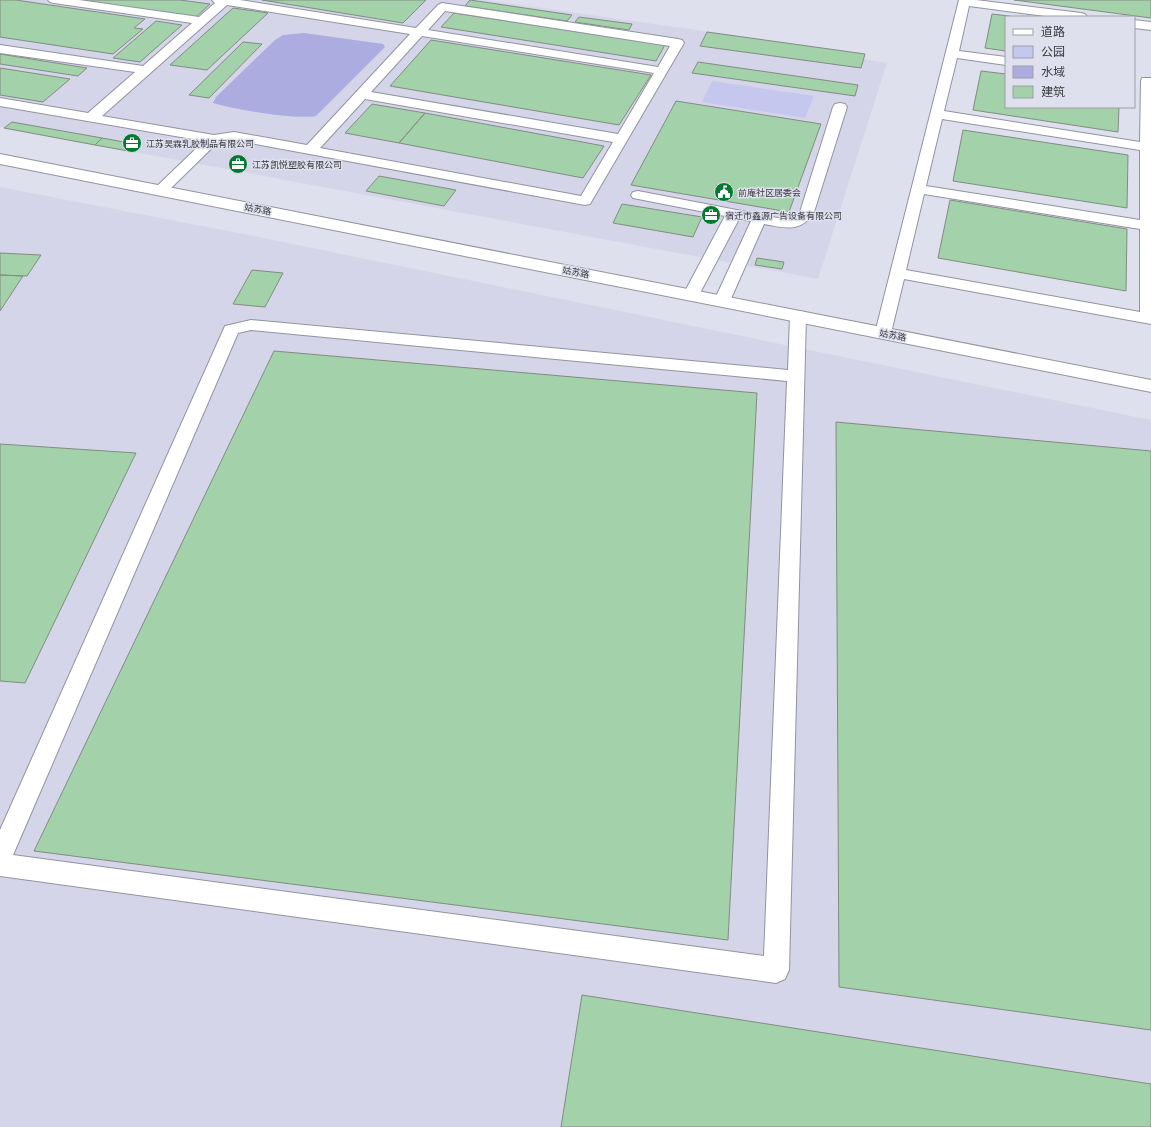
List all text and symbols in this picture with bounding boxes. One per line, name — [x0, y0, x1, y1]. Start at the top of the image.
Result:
legend — [1005, 16, 1135, 108]
text: 道路 — [1041, 24, 1065, 39]
text: 公园 — [1041, 44, 1065, 59]
text: 水域 — [1041, 64, 1065, 79]
text: 建筑 — [1041, 84, 1065, 99]
office icon: 江苏昊霖乳胶制品有限公司 — [121, 132, 143, 154]
place label: 江苏昊霖乳胶制品有限公司 — [146, 138, 254, 149]
office icon: 江苏凯悦塑胶有限公司 — [227, 153, 249, 175]
place label: 江苏凯悦塑胶有限公司 — [252, 159, 342, 170]
public building icon: 前庵社区居委会 — [713, 181, 735, 203]
place label: 前庵社区居委会 — [738, 187, 801, 198]
street label: 姑苏路 — [244, 201, 272, 217]
office icon: 宿迁市鑫源广告设备有限公司 — [700, 204, 722, 226]
place label: 宿迁市鑫源广告设备有限公司 — [725, 210, 842, 221]
street label: 姑苏路 — [562, 264, 590, 280]
street label: 姑苏路 — [879, 327, 907, 343]

